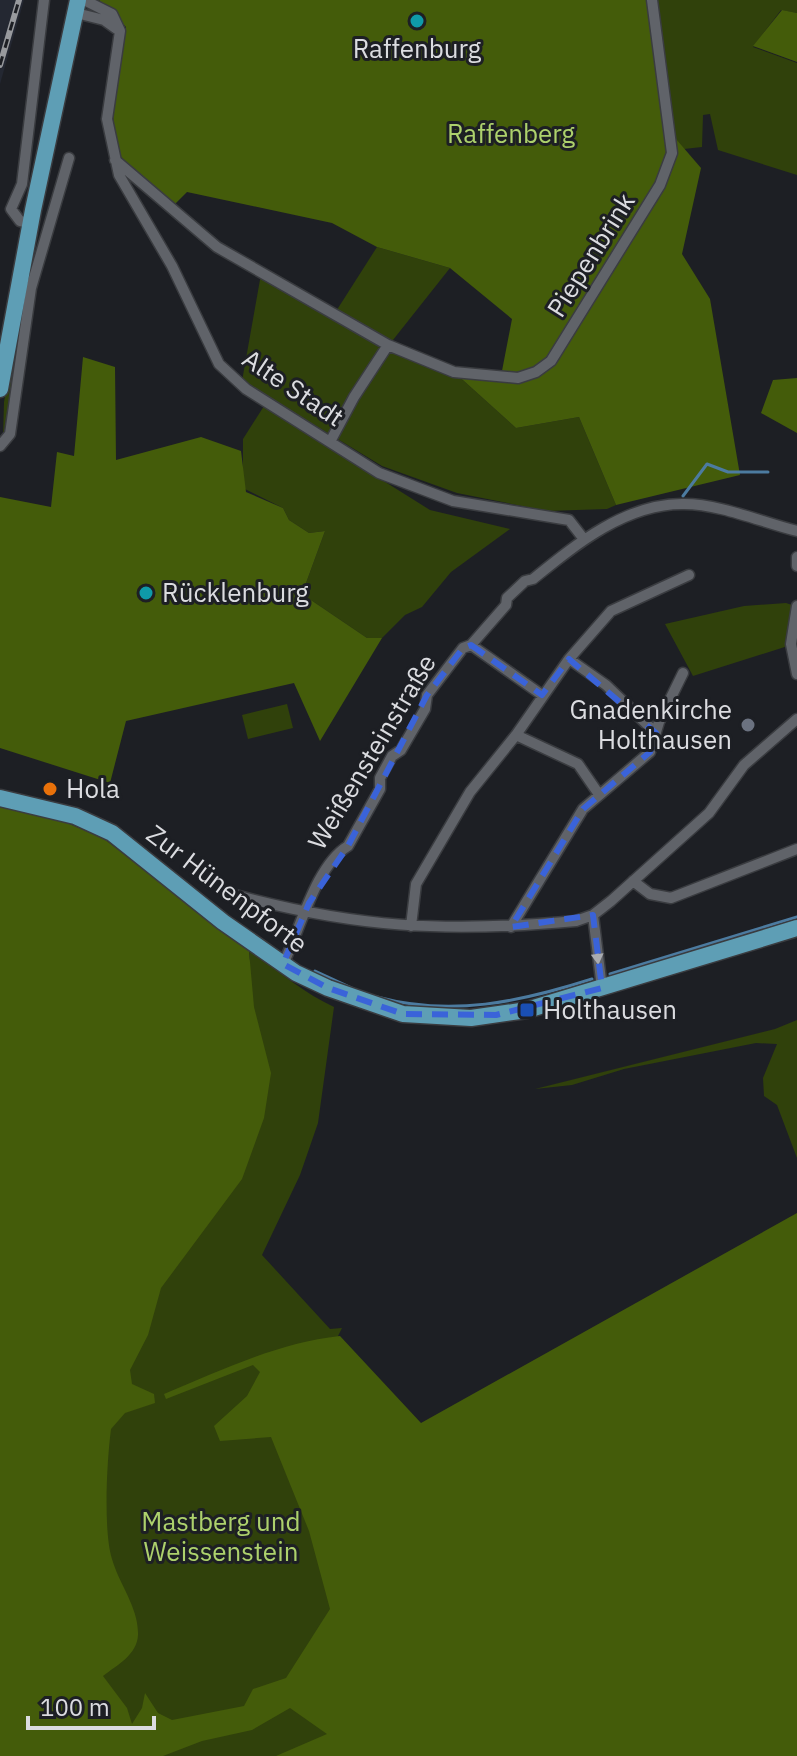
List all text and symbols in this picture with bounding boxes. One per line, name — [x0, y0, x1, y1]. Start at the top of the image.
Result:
marker: Raffenburg — [408, 12, 426, 30]
place label: Raffenburg — [353, 31, 482, 65]
park label: Raffenberg — [447, 116, 575, 150]
street label: Piepenbrink — [539, 186, 642, 323]
street label: Alte Stadt — [236, 341, 351, 434]
place label: Rücklenburg — [162, 575, 309, 609]
marker: Rücklenburg — [137, 584, 155, 602]
street label: Weißensteinstraße — [299, 648, 443, 855]
place label: Gnadenkirche Holthausen — [569, 692, 732, 756]
marker: Gnadenkirche Holthausen — [739, 716, 757, 734]
place label: Hola — [66, 771, 120, 805]
marker: Hola — [41, 780, 59, 798]
street label: Zur Hünenpforte — [140, 817, 315, 960]
one-way arrow — [591, 940, 604, 965]
place label: Holthausen — [543, 992, 677, 1026]
marker: Holthausen — [518, 1001, 536, 1019]
park label: Mastberg und Weissenstein — [141, 1504, 301, 1568]
scale bar — [28, 1680, 154, 1730]
text: 100 m — [40, 1691, 110, 1723]

